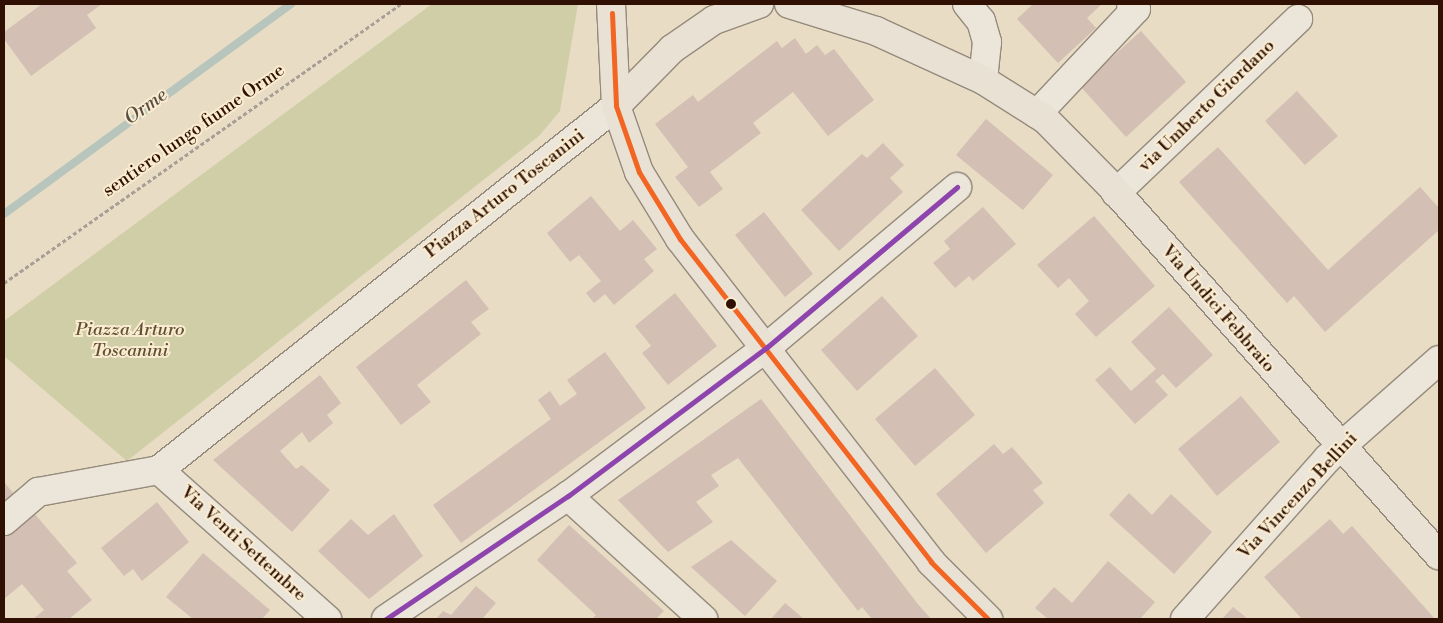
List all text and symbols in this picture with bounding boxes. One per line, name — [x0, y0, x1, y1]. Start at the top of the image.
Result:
street label: via Umberto Giordano — [1134, 35, 1280, 177]
street label: sentiero lungo fiume Orme — [99, 60, 289, 202]
water label: Orme — [120, 84, 172, 130]
street label: Piazza Arturo Toscanini — [421, 125, 589, 263]
street label: Via Undici Febbraio — [1157, 241, 1279, 377]
unlabelled marker — [726, 299, 736, 309]
park label: Piazza Arturo Toscanini — [76, 320, 184, 362]
street label: Via Vincenzo Bellini — [1234, 428, 1362, 564]
street label: Via Venti Settembre — [176, 482, 310, 606]

